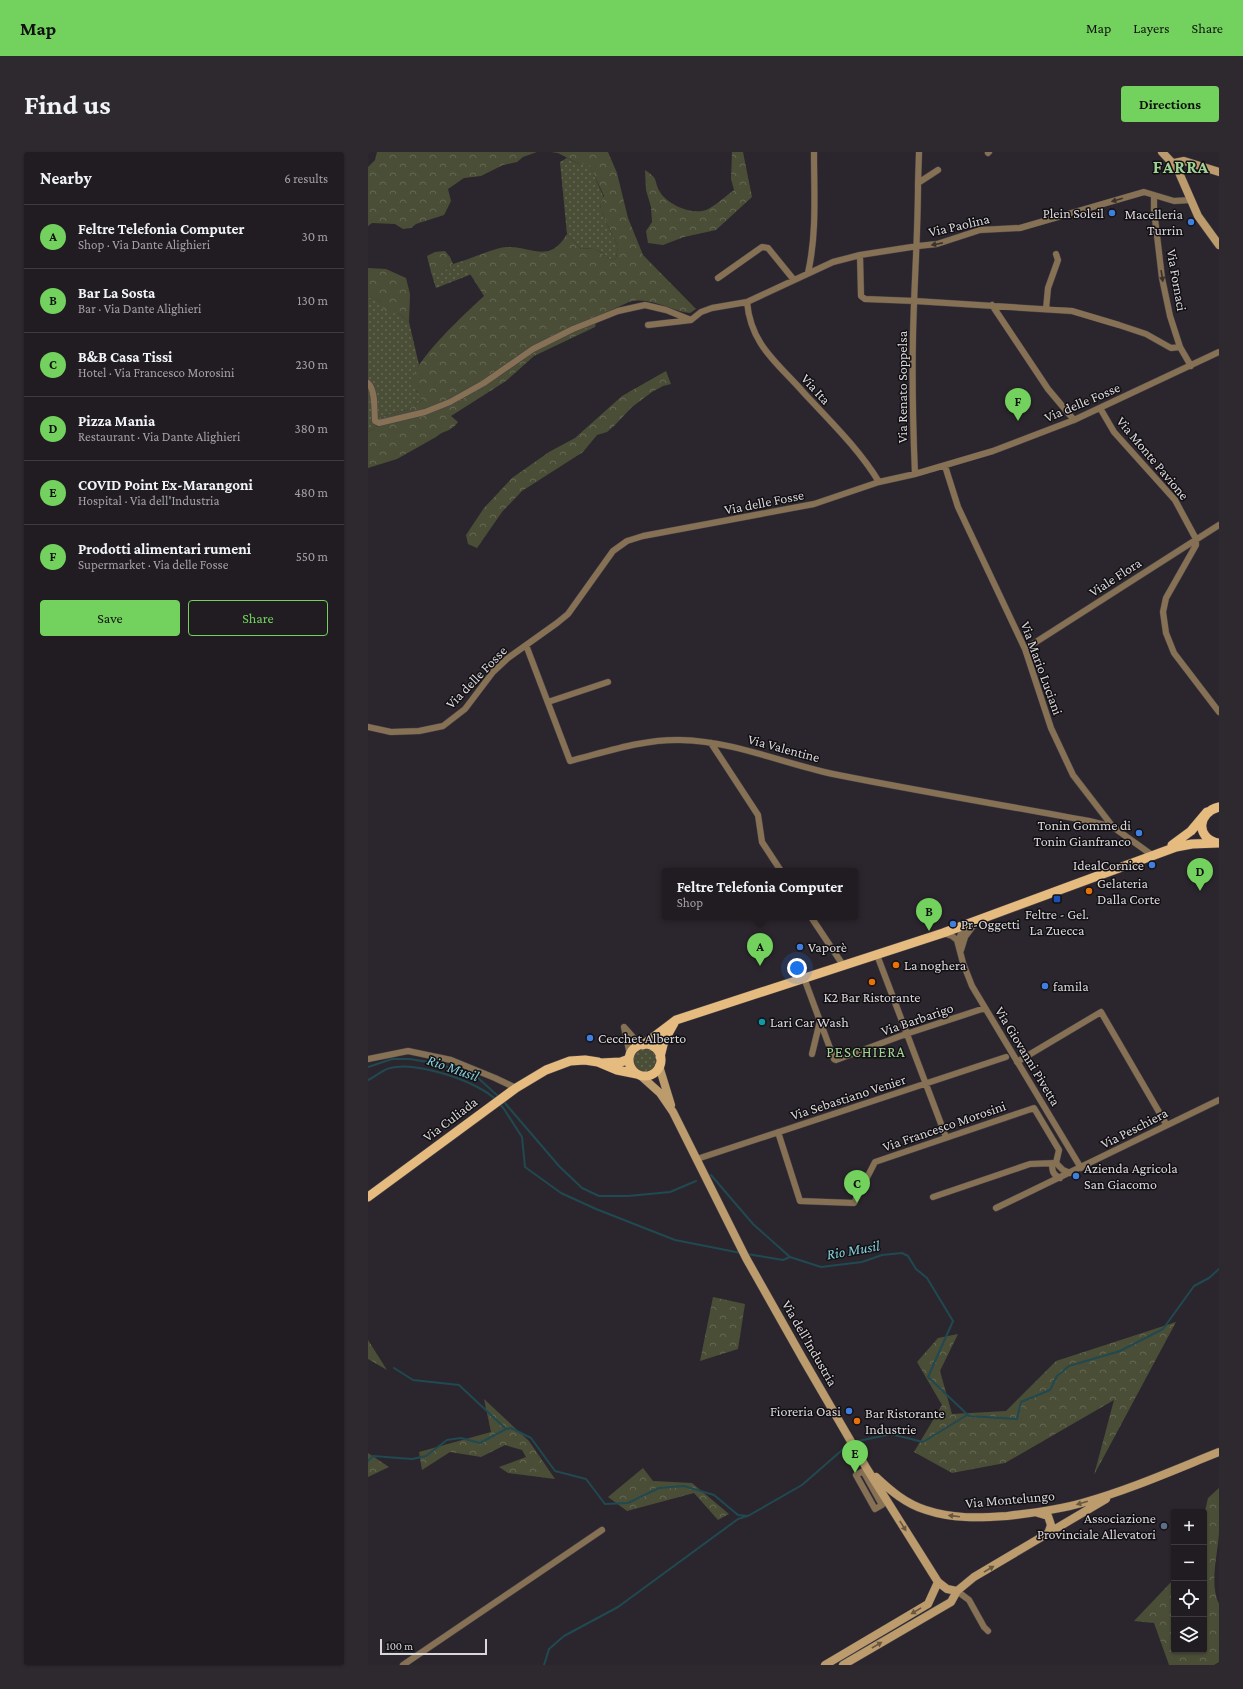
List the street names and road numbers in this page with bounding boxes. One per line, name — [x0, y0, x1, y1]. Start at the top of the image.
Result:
street label: Via Paolina — [927, 210, 992, 240]
street label: Via Fornaci — [1164, 248, 1190, 313]
street label: Via Renato Soppelsa — [894, 330, 910, 443]
street label: Via Ita — [798, 370, 834, 408]
street label: Via delle Fosse — [1042, 379, 1122, 425]
street label: Via Monte Pavione — [1113, 413, 1193, 503]
street label: Via delle Fosse — [723, 486, 805, 518]
street label: Viale Flora — [1086, 554, 1145, 600]
street label: Via Mario Luciani — [1018, 619, 1066, 717]
street label: Via delle Fosse — [442, 642, 510, 712]
street label: Via Valentine — [746, 731, 822, 765]
street label: Via Barbarigo — [879, 999, 955, 1039]
street label: Via Giovanni Pivetta — [992, 1003, 1064, 1109]
street label: Via Sebastiano Venier — [788, 1071, 908, 1123]
street label: Via Culiada — [420, 1093, 481, 1145]
street label: Via Francesco Morosini — [880, 1097, 1008, 1155]
street label: Via Peschiera — [1098, 1104, 1171, 1152]
street label: Via dell'Industria — [779, 1297, 841, 1389]
street label: Via Montelungo — [965, 1487, 1055, 1511]

